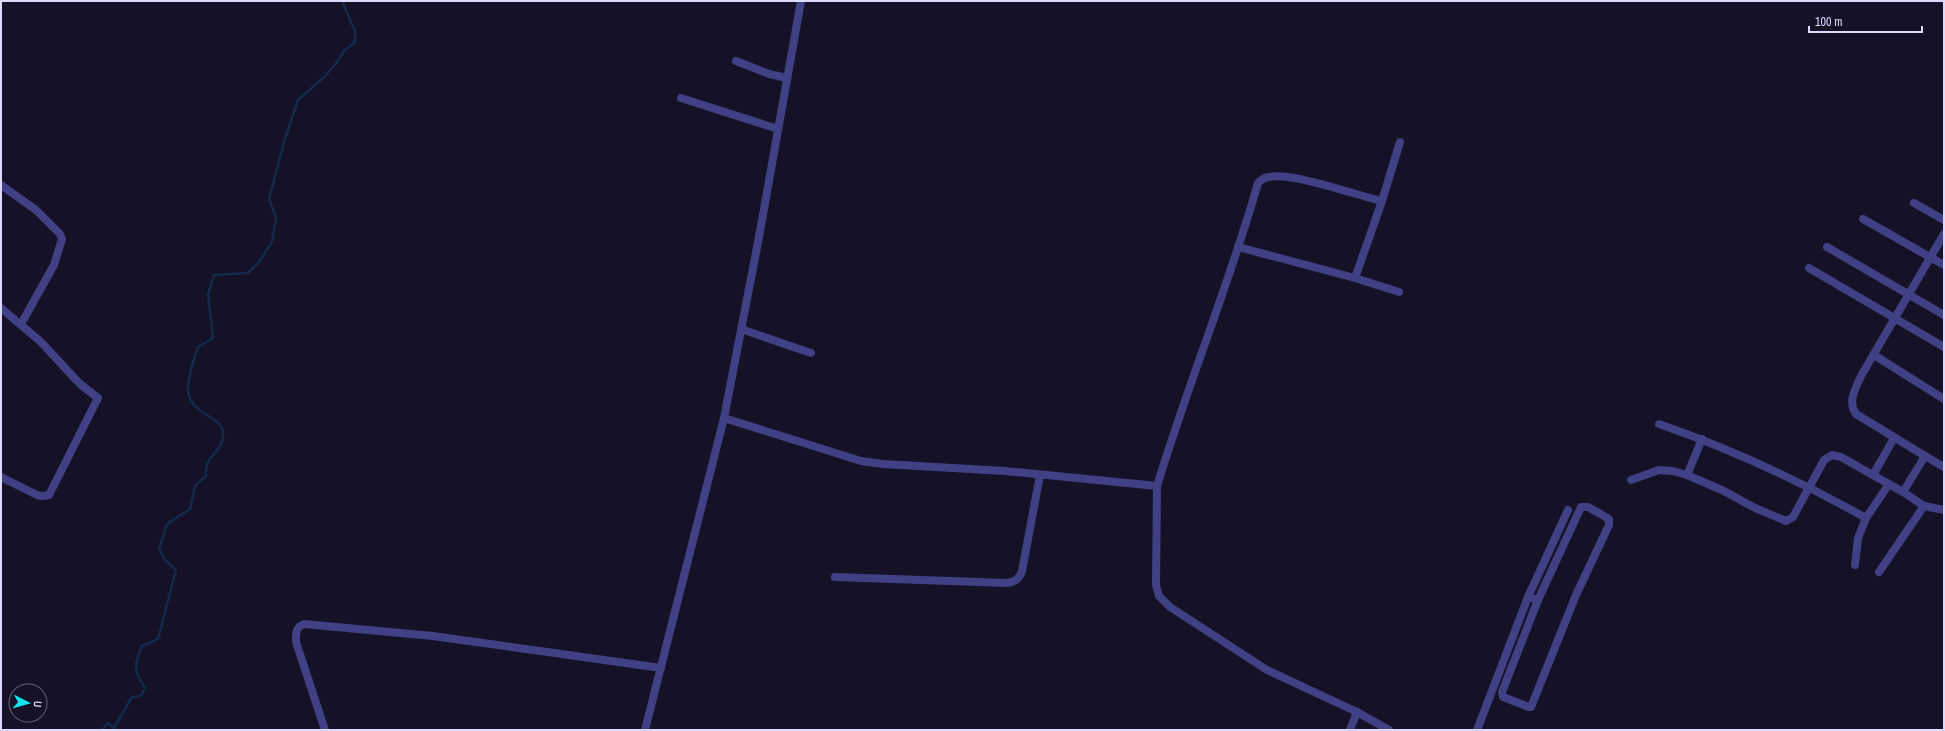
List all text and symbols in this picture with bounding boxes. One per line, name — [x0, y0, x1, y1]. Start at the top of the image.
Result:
scale bar — [1809, 8, 1922, 34]
text: 100 m — [1815, 14, 1842, 30]
north arrow — [8, 683, 48, 723]
text: U — [31, 700, 45, 708]

